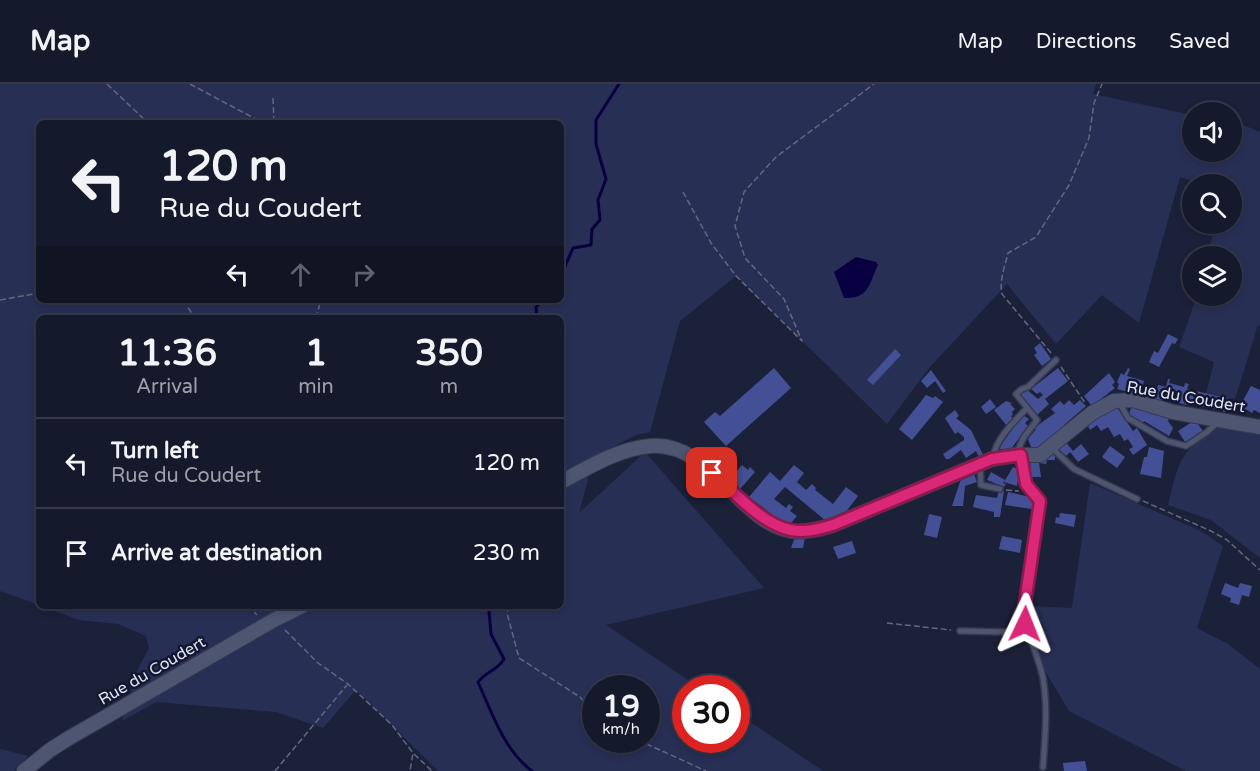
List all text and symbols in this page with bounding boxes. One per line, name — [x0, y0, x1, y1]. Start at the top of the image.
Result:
text: Map — [30, 24, 90, 58]
text: Map — [957, 29, 1003, 54]
text: Directions — [1036, 29, 1136, 54]
text: Saved — [1169, 29, 1230, 54]
map controls — [1182, 102, 1242, 306]
button: sound — [1182, 102, 1242, 162]
text: 120 m — [159, 141, 288, 192]
icon: left — [60, 144, 138, 222]
button: search — [1182, 174, 1242, 234]
text: Rue du Coudert — [159, 192, 362, 225]
button: layers — [1182, 246, 1242, 306]
icon: left — [221, 258, 254, 291]
icon: ahead — [284, 258, 317, 291]
icon: right — [347, 258, 380, 291]
text: 11:36 — [117, 332, 217, 375]
text: 1 — [305, 332, 327, 375]
text: 350 — [415, 332, 483, 375]
text: Arrival — [136, 375, 198, 399]
text: min — [298, 375, 334, 399]
text: m — [440, 375, 458, 399]
street label: Rue du Coudert — [1125, 377, 1247, 417]
text: Turn left — [111, 438, 199, 464]
icon: left — [60, 447, 93, 480]
pin — [686, 447, 737, 498]
text: 120 m — [473, 450, 540, 476]
icon: arrive — [695, 456, 728, 489]
text: Rue du Coudert — [111, 464, 261, 488]
icon: arrive — [60, 537, 93, 570]
text: Arrive at destination — [111, 540, 322, 566]
text: 230 m — [473, 540, 540, 566]
position arrow — [993, 592, 1057, 656]
street label: Rue du Coudert — [95, 632, 209, 710]
speed limit sign: 30 — [672, 675, 750, 753]
text: 19 — [602, 688, 640, 725]
text: km/h — [602, 720, 640, 738]

